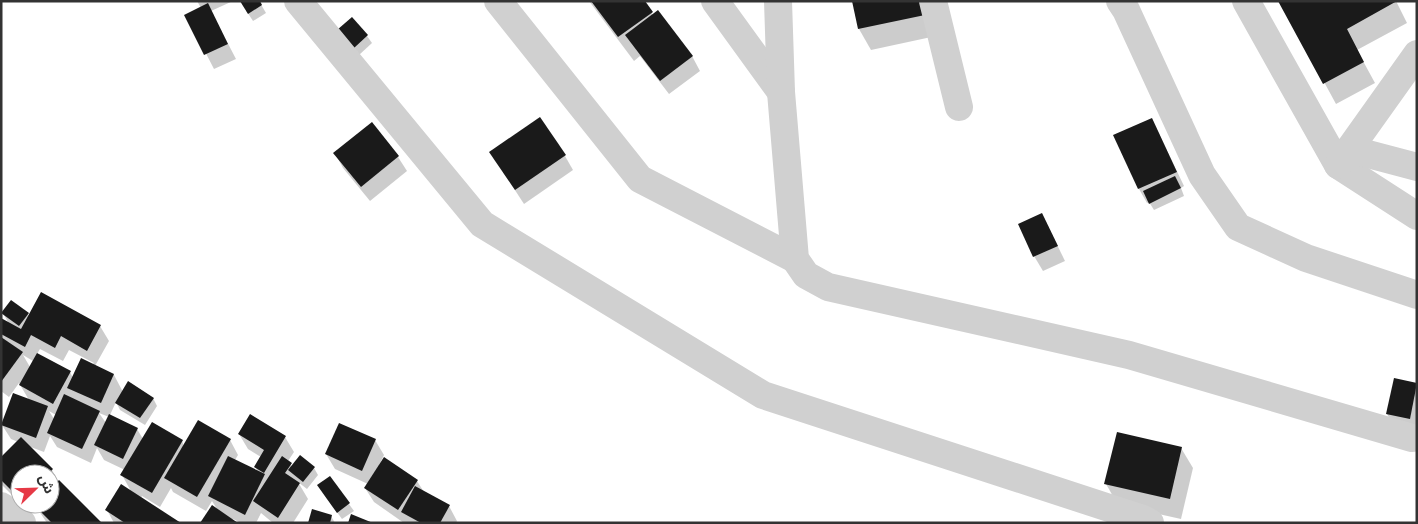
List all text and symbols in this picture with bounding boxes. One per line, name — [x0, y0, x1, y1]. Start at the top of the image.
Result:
north arrow — [10, 464, 60, 514]
text: ش — [35, 472, 58, 496]

